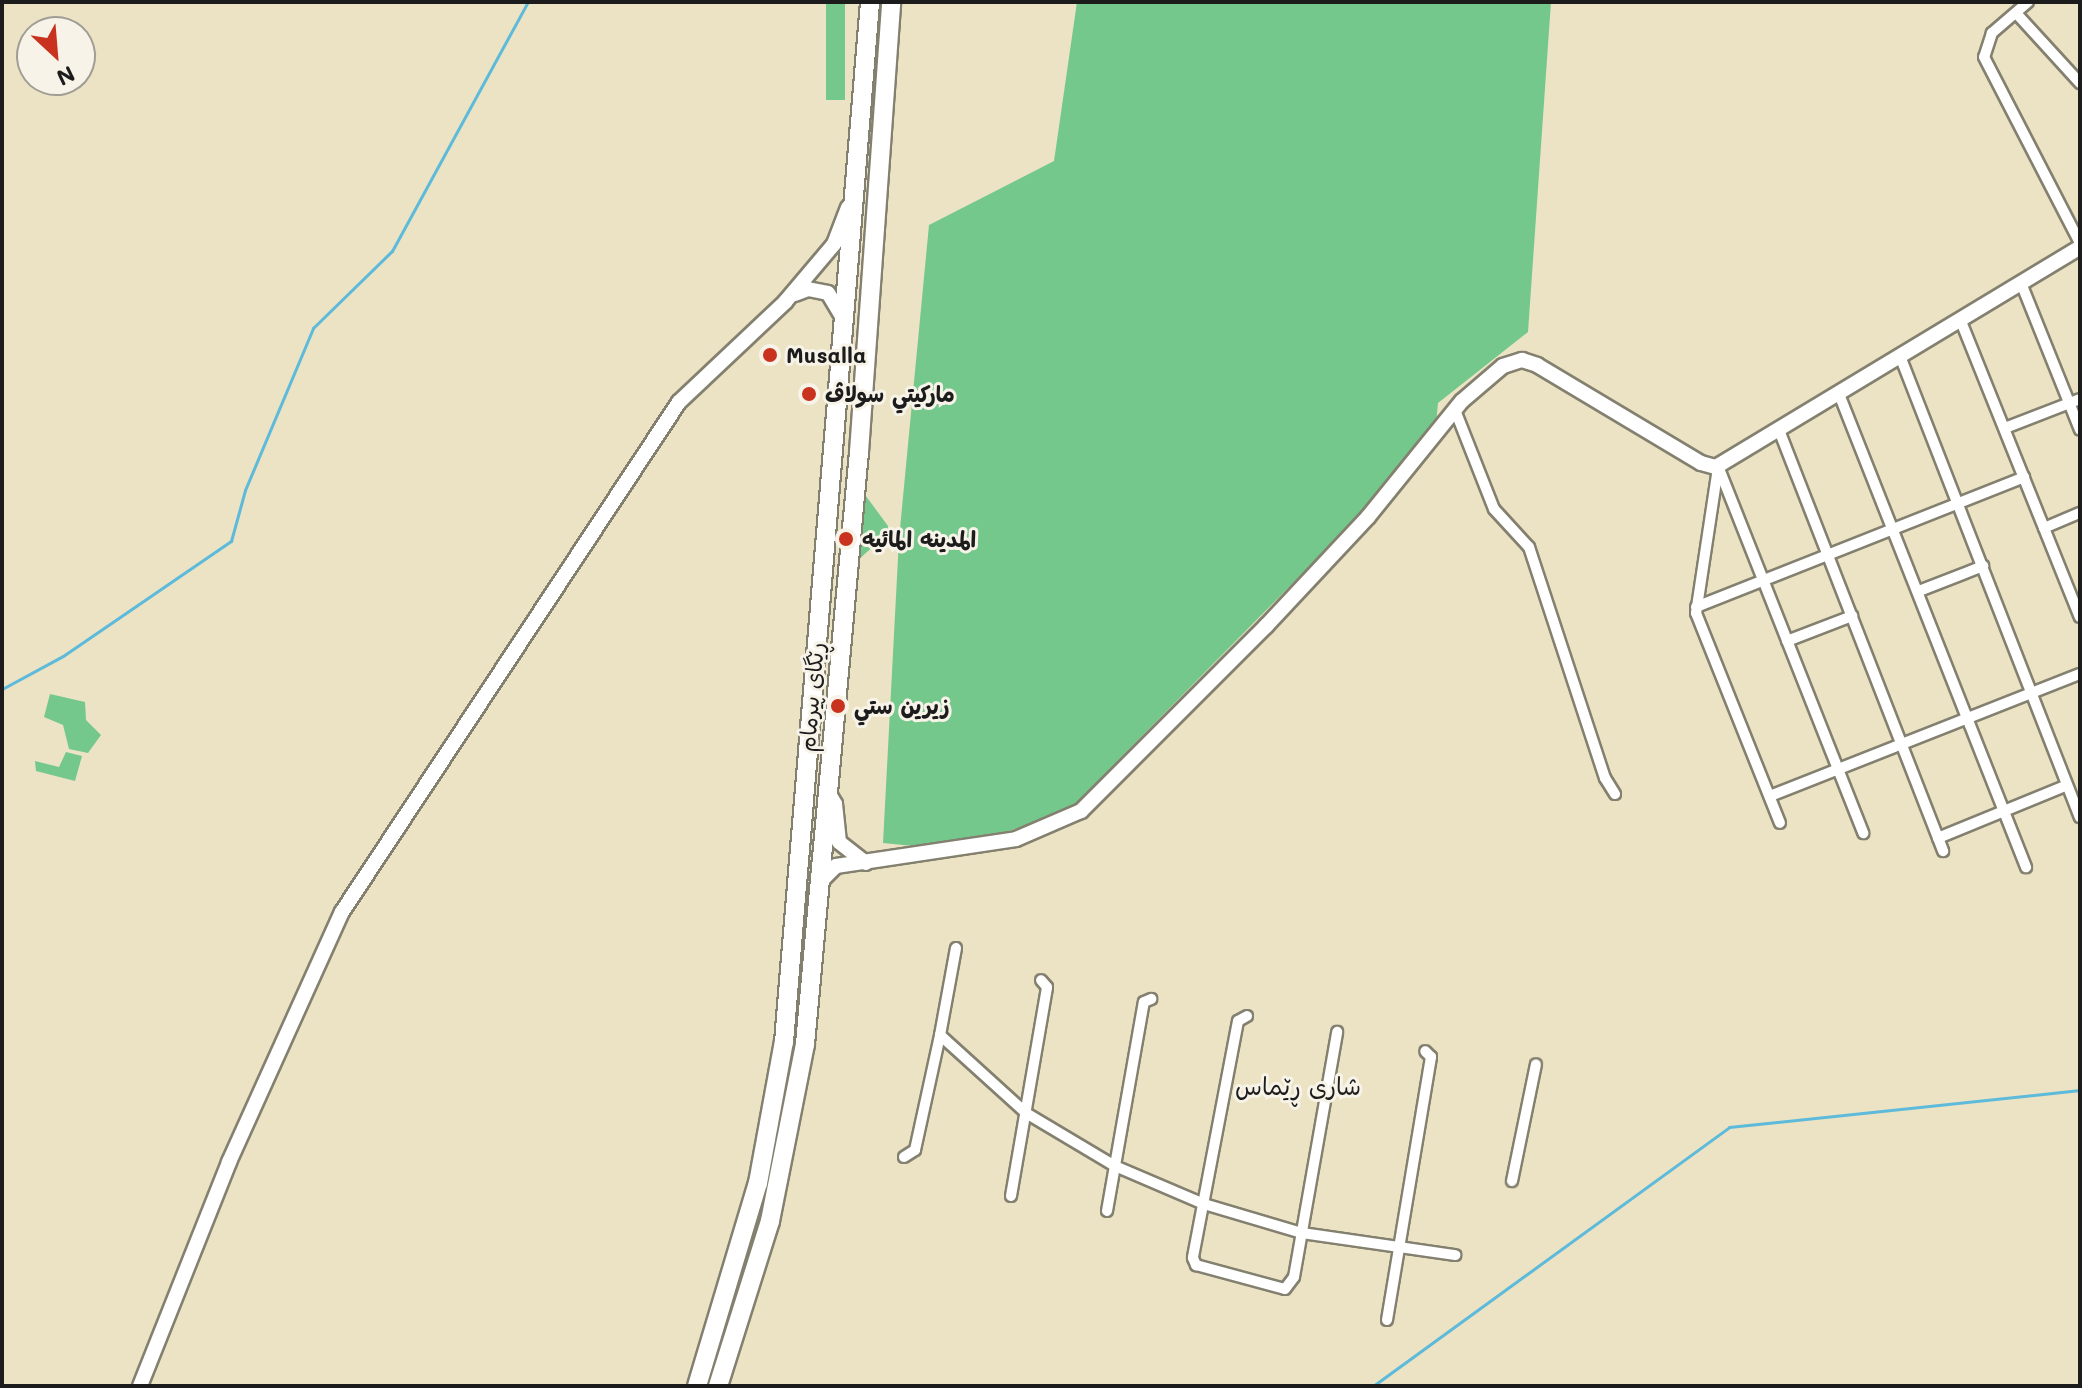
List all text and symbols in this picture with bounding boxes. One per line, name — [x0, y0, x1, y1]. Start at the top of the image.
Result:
north arrow — [16, 16, 96, 96]
text: N — [52, 60, 80, 93]
place label: Musalla — [786, 342, 866, 368]
marker: Musalla — [761, 346, 779, 364]
place label: ماركيتي سولاڤ — [825, 381, 955, 407]
marker: ماركيتي سولاڤ — [800, 385, 818, 403]
place label: المدينه المائيه — [862, 526, 976, 552]
marker: المدينه المائيه — [837, 530, 855, 548]
street label: ڕێگای پیرمام — [793, 641, 829, 753]
place label: زيرين ستي — [854, 693, 949, 719]
marker: زيرين ستي — [829, 697, 847, 715]
district label: شاری ڕێماس — [1235, 1072, 1361, 1100]

